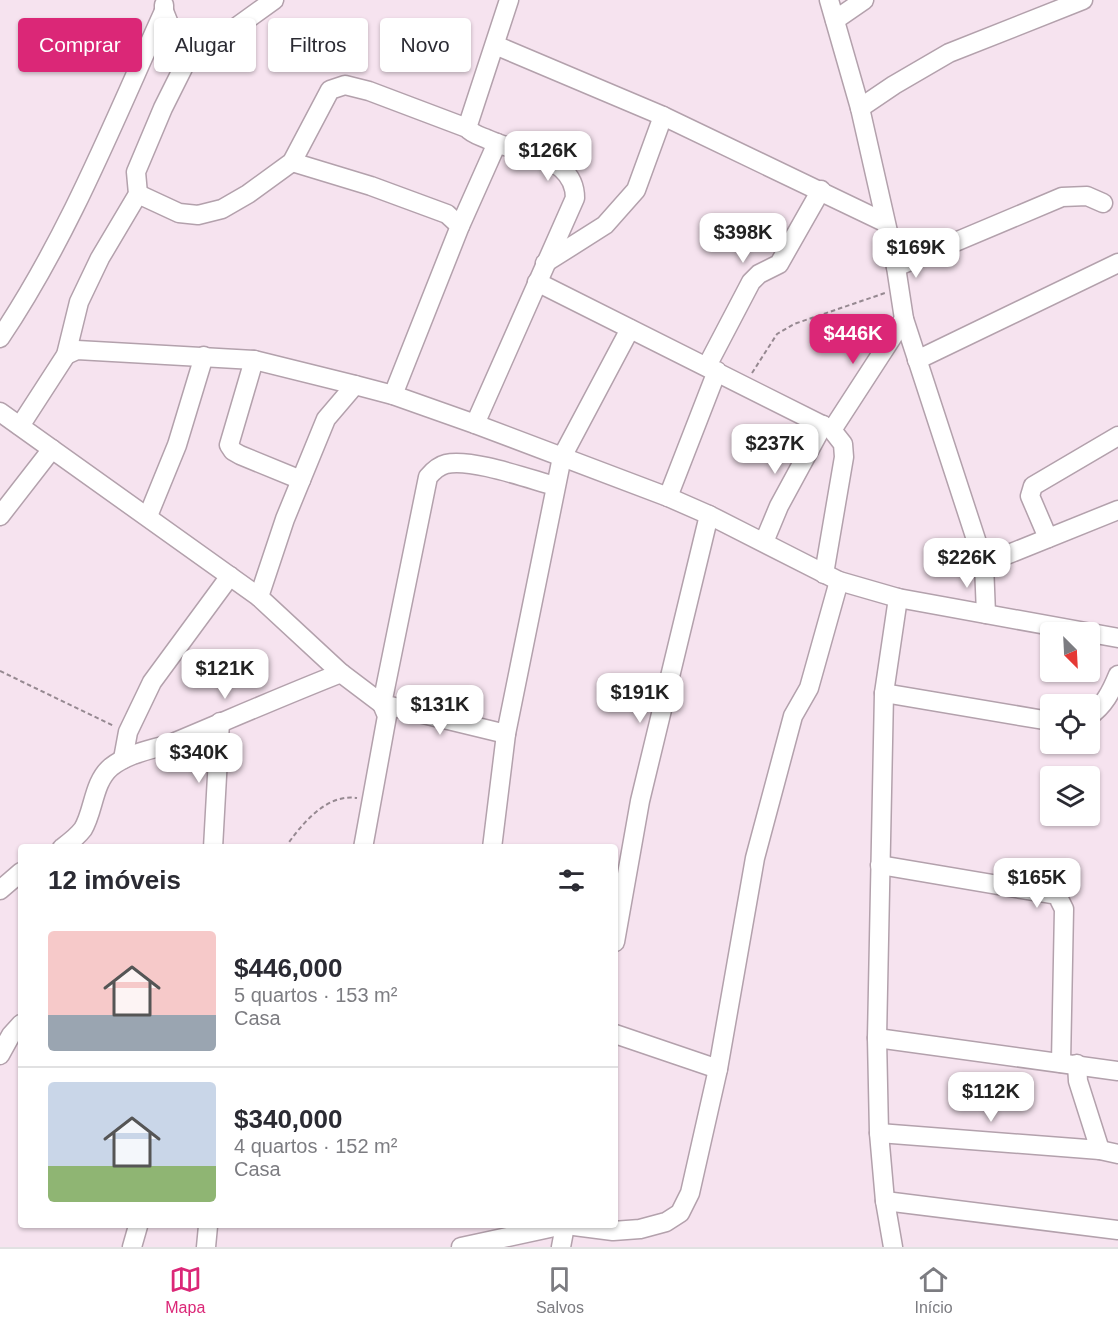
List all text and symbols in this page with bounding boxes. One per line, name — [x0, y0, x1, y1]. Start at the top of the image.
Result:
chip: Comprar — [18, 18, 142, 72]
chip: Alugar — [154, 18, 256, 72]
chip: Filtros — [268, 18, 368, 72]
chip: Novo — [380, 18, 471, 72]
pin: $126K — [506, 131, 590, 182]
text: $126K — [519, 139, 577, 161]
pin: $398K — [701, 213, 785, 264]
text: $398K — [714, 221, 772, 243]
pin: $169K — [874, 228, 958, 279]
text: $169K — [887, 236, 945, 258]
pin: $446K — [811, 314, 895, 365]
text: $446K — [824, 322, 882, 344]
pin: $237K — [733, 424, 817, 475]
text: $237K — [746, 432, 804, 454]
pin: $226K — [925, 538, 1009, 589]
text: $226K — [938, 546, 996, 568]
north arrow — [1040, 622, 1100, 682]
map controls — [1040, 622, 1100, 826]
pin: $121K — [183, 649, 267, 700]
text: $121K — [196, 657, 254, 679]
pin: $191K — [598, 673, 682, 724]
text: $191K — [611, 681, 669, 703]
pin: $131K — [398, 685, 482, 736]
text: $131K — [411, 693, 469, 715]
button: locate — [1040, 694, 1100, 754]
pin: $340K — [157, 733, 241, 784]
text: $340K — [170, 741, 228, 763]
button: layers — [1040, 766, 1100, 826]
pin: $165K — [995, 858, 1079, 909]
icon: filters — [555, 864, 588, 897]
text: 12 imóveis — [48, 865, 181, 895]
text: $165K — [1008, 866, 1066, 888]
text: $446,000 — [234, 953, 342, 983]
icon: home — [96, 955, 168, 1027]
text: 5 quartos · 153 m² — [234, 984, 397, 1006]
text: Casa — [234, 1007, 281, 1029]
pin: $112K — [949, 1072, 1033, 1123]
text: $112K — [962, 1080, 1020, 1102]
text: $340,000 — [234, 1104, 342, 1134]
icon: home — [96, 1106, 168, 1178]
text: 4 quartos · 152 m² — [234, 1135, 397, 1157]
text: Casa — [234, 1158, 281, 1180]
tab: Mapa — [165, 1263, 205, 1317]
tab: Salvos — [536, 1263, 584, 1317]
tab: Início — [914, 1263, 953, 1317]

